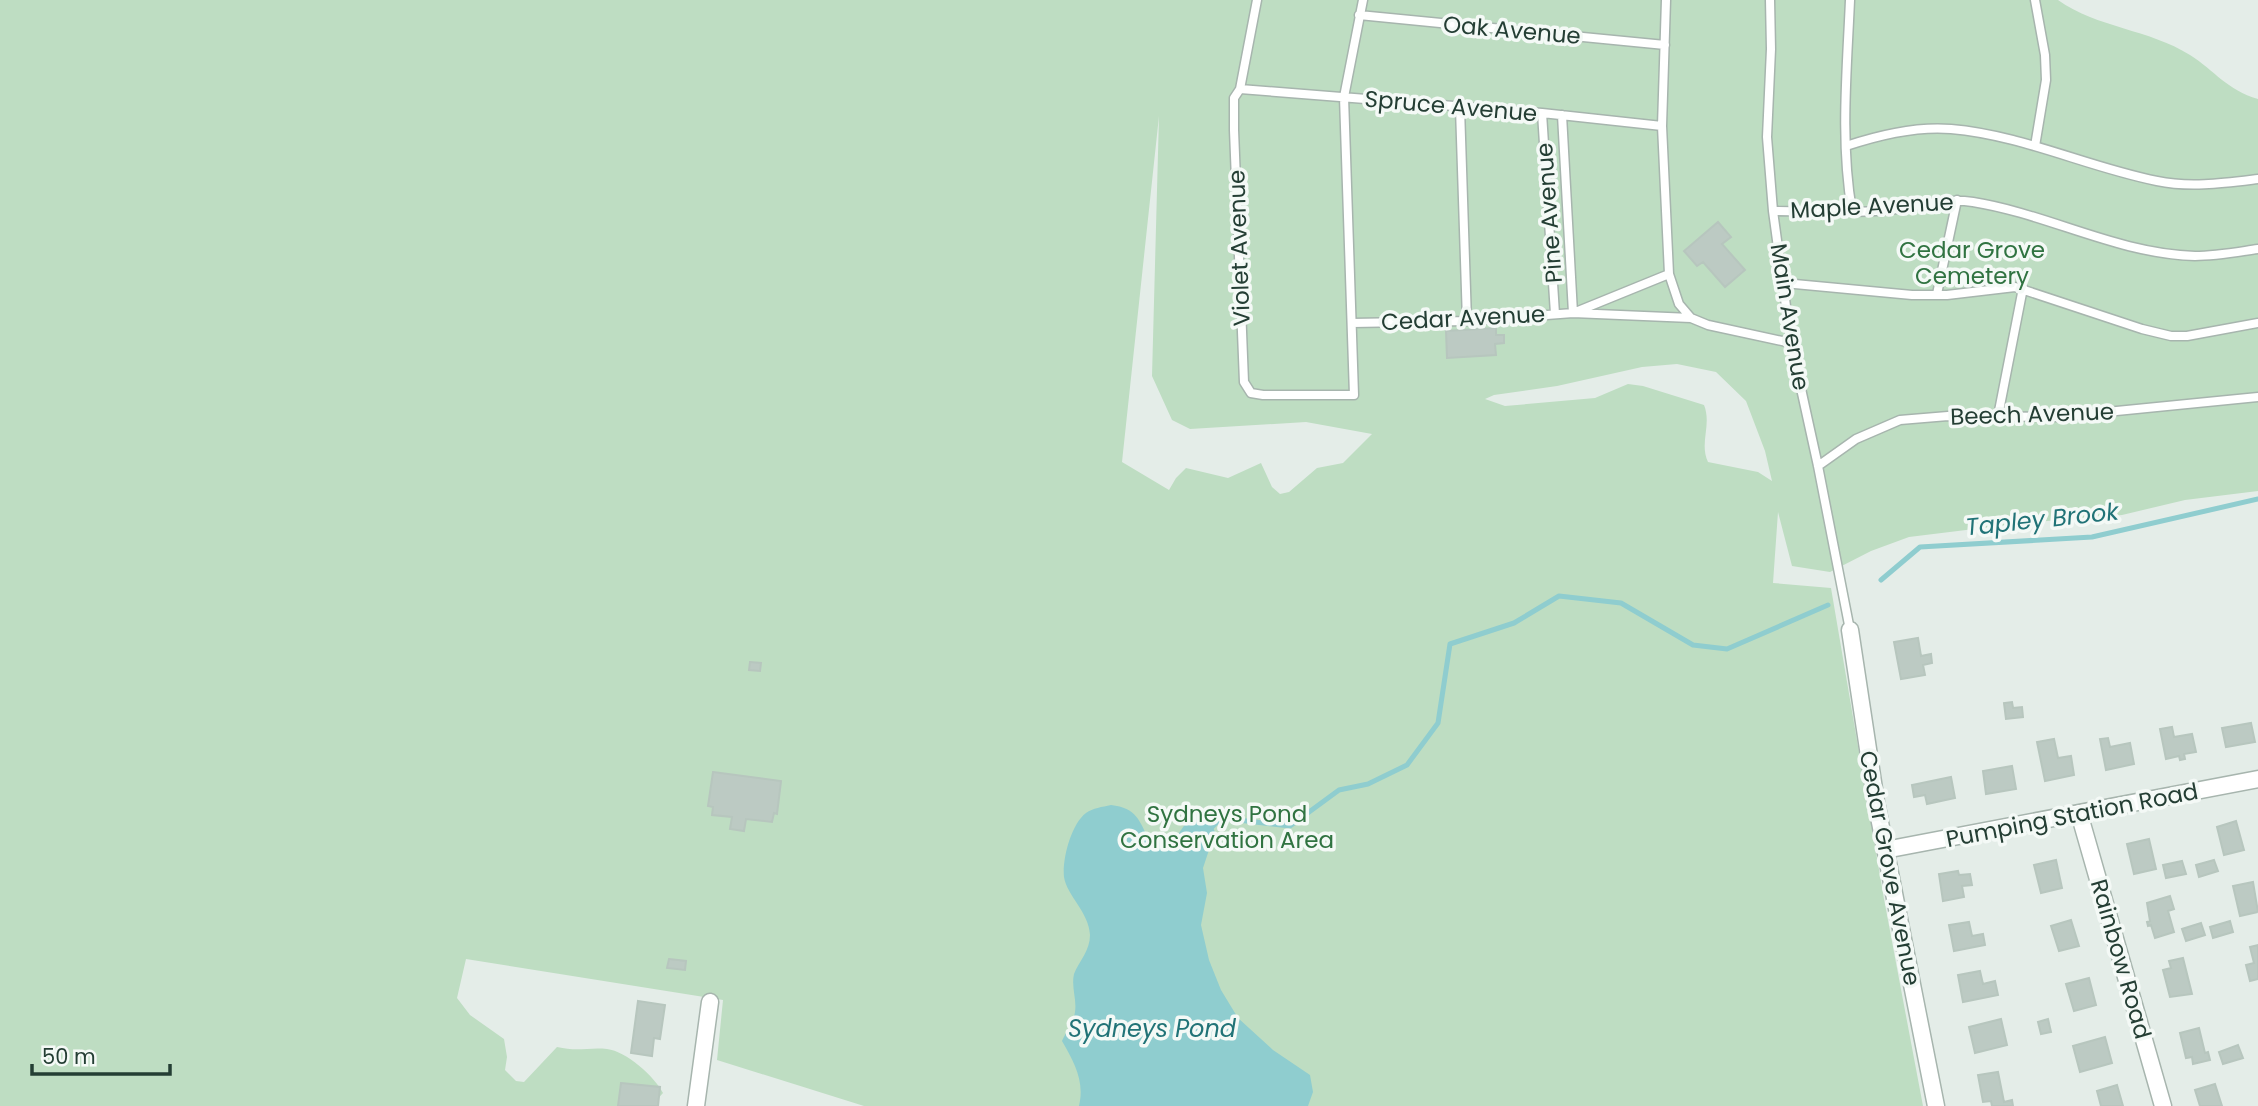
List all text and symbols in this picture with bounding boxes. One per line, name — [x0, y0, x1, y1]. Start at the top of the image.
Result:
street label: Oak Avenue — [1442, 8, 1582, 52]
street label: Spruce Avenue — [1363, 83, 1539, 129]
street label: Pine Avenue — [1528, 142, 1570, 284]
street label: Violet Avenue — [1220, 169, 1258, 327]
street label: Maple Avenue — [1790, 186, 1954, 226]
park label: Cedar Grove Cemetery — [1899, 234, 2045, 292]
street label: Main Avenue — [1763, 241, 1817, 393]
street label: Cedar Avenue — [1380, 298, 1546, 338]
street label: Beech Avenue — [1950, 395, 2114, 433]
water label: Tapley Brook — [1964, 494, 2122, 543]
street label: Cedar Grove Avenue — [1852, 748, 1928, 988]
street label: Pumping Station Road — [1943, 775, 2201, 855]
park label: Sydneys Pond Conservation Area — [1120, 798, 1334, 856]
street label: Rainbow Road — [2083, 875, 2159, 1043]
water label: Sydneys Pond — [1068, 1012, 1237, 1045]
scale bar — [32, 1032, 170, 1076]
text: 50 m — [42, 1042, 96, 1071]

